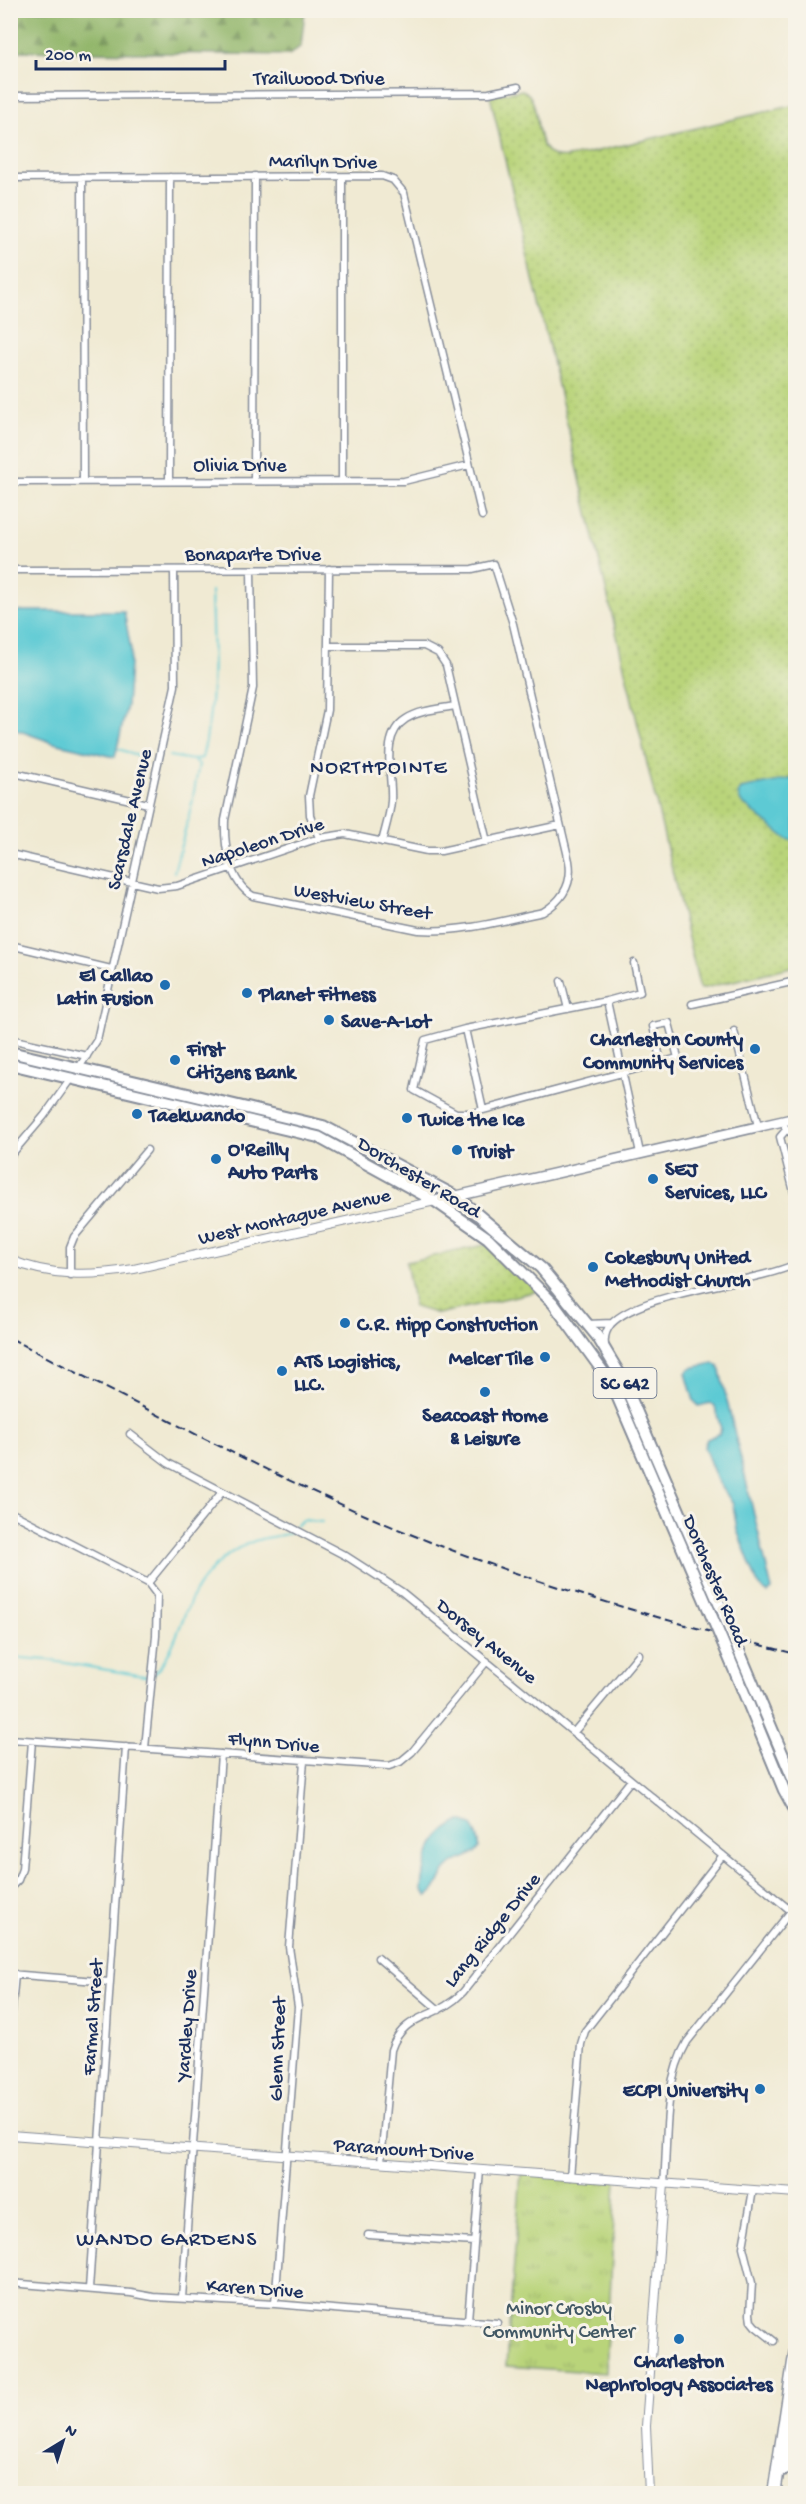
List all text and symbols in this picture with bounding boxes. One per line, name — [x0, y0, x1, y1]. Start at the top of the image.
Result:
scale bar — [36, 33, 225, 71]
text: 200 m — [45, 46, 92, 67]
street label: Trailwood Drive — [253, 69, 385, 92]
street label: Marilyn Drive — [269, 151, 378, 176]
street label: Olivia Drive — [193, 456, 287, 479]
street label: Bonaparte Drive — [184, 545, 322, 568]
street label: Scarsdale Avenue — [104, 746, 159, 893]
district label: NORTHPOINTE — [310, 757, 448, 782]
street label: Napoleon Drive — [199, 814, 328, 875]
street label: Westview Street — [292, 880, 435, 927]
place label: El Callao Latin Fusion — [57, 966, 154, 1012]
marker: El Callao Latin Fusion — [158, 978, 172, 992]
place label: Planet Fitness — [258, 985, 377, 1008]
marker: Planet Fitness — [240, 986, 254, 1000]
place label: Save-A-Lot — [341, 1012, 433, 1035]
marker: Save-A-Lot — [322, 1013, 336, 1027]
place label: Charleston County Community Services — [582, 1030, 745, 1076]
place label: First Citizens Bank — [186, 1040, 297, 1086]
marker: Charleston County Community Services — [748, 1042, 762, 1056]
marker: First Citizens Bank — [168, 1053, 182, 1067]
place label: Taekwando — [147, 1106, 246, 1129]
marker: Taekwando — [130, 1107, 144, 1121]
place label: Twice the Ice — [417, 1110, 525, 1133]
marker: Twice the Ice — [400, 1111, 414, 1125]
street label: Dorchester Road — [351, 1132, 486, 1226]
place label: O'Reilly Auto Parts — [227, 1140, 319, 1186]
place label: Truist — [467, 1142, 515, 1165]
marker: Truist — [450, 1143, 464, 1157]
marker: O'Reilly Auto Parts — [209, 1152, 223, 1166]
place label: SEJ Services, LLC — [665, 1160, 768, 1206]
marker: SEJ Services, LLC — [646, 1172, 660, 1186]
street label: West Montague Avenue — [196, 1185, 394, 1252]
place label: Cokesbury United Methodist Church — [604, 1248, 752, 1294]
marker: Cokesbury United Methodist Church — [586, 1260, 600, 1274]
place label: C.R. Hipp Construction — [356, 1315, 538, 1338]
marker: C.R. Hipp Construction — [338, 1316, 352, 1330]
place label: Melcer Tile — [449, 1349, 534, 1372]
marker: Melcer Tile — [538, 1350, 552, 1364]
place label: ATS Logistics, LLC. — [293, 1352, 401, 1398]
marker: ATS Logistics, LLC. — [275, 1364, 289, 1378]
road number: SC 642 — [594, 1368, 656, 1398]
marker: Seacoast Home & Leisure — [478, 1385, 492, 1399]
place label: Seacoast Home & Leisure — [422, 1406, 548, 1452]
street label: Dorchester Road — [675, 1511, 753, 1652]
street label: Dorsey Avenue — [429, 1594, 541, 1691]
street label: Flynn Drive — [226, 1729, 321, 1760]
street label: Lang Ridge Drive — [441, 1869, 547, 1993]
street label: Farmal Street — [79, 1957, 110, 2077]
street label: Yardley Drive — [173, 1968, 204, 2084]
street label: Glenn Street — [266, 1995, 293, 2102]
place label: ECPI University — [623, 2081, 748, 2104]
marker: ECPI University — [753, 2082, 767, 2096]
street label: Paramount Drive — [332, 2135, 475, 2168]
district label: WANDO GARDENS — [76, 2229, 258, 2254]
street label: Karen Drive — [205, 2276, 305, 2305]
park label: Minor Crosby Community Center — [483, 2299, 637, 2345]
marker: Charleston Nephrology Associates — [672, 2332, 686, 2346]
place label: Charleston Nephrology Associates — [585, 2352, 774, 2398]
north arrow — [33, 2411, 93, 2471]
text: N — [60, 2421, 80, 2443]

